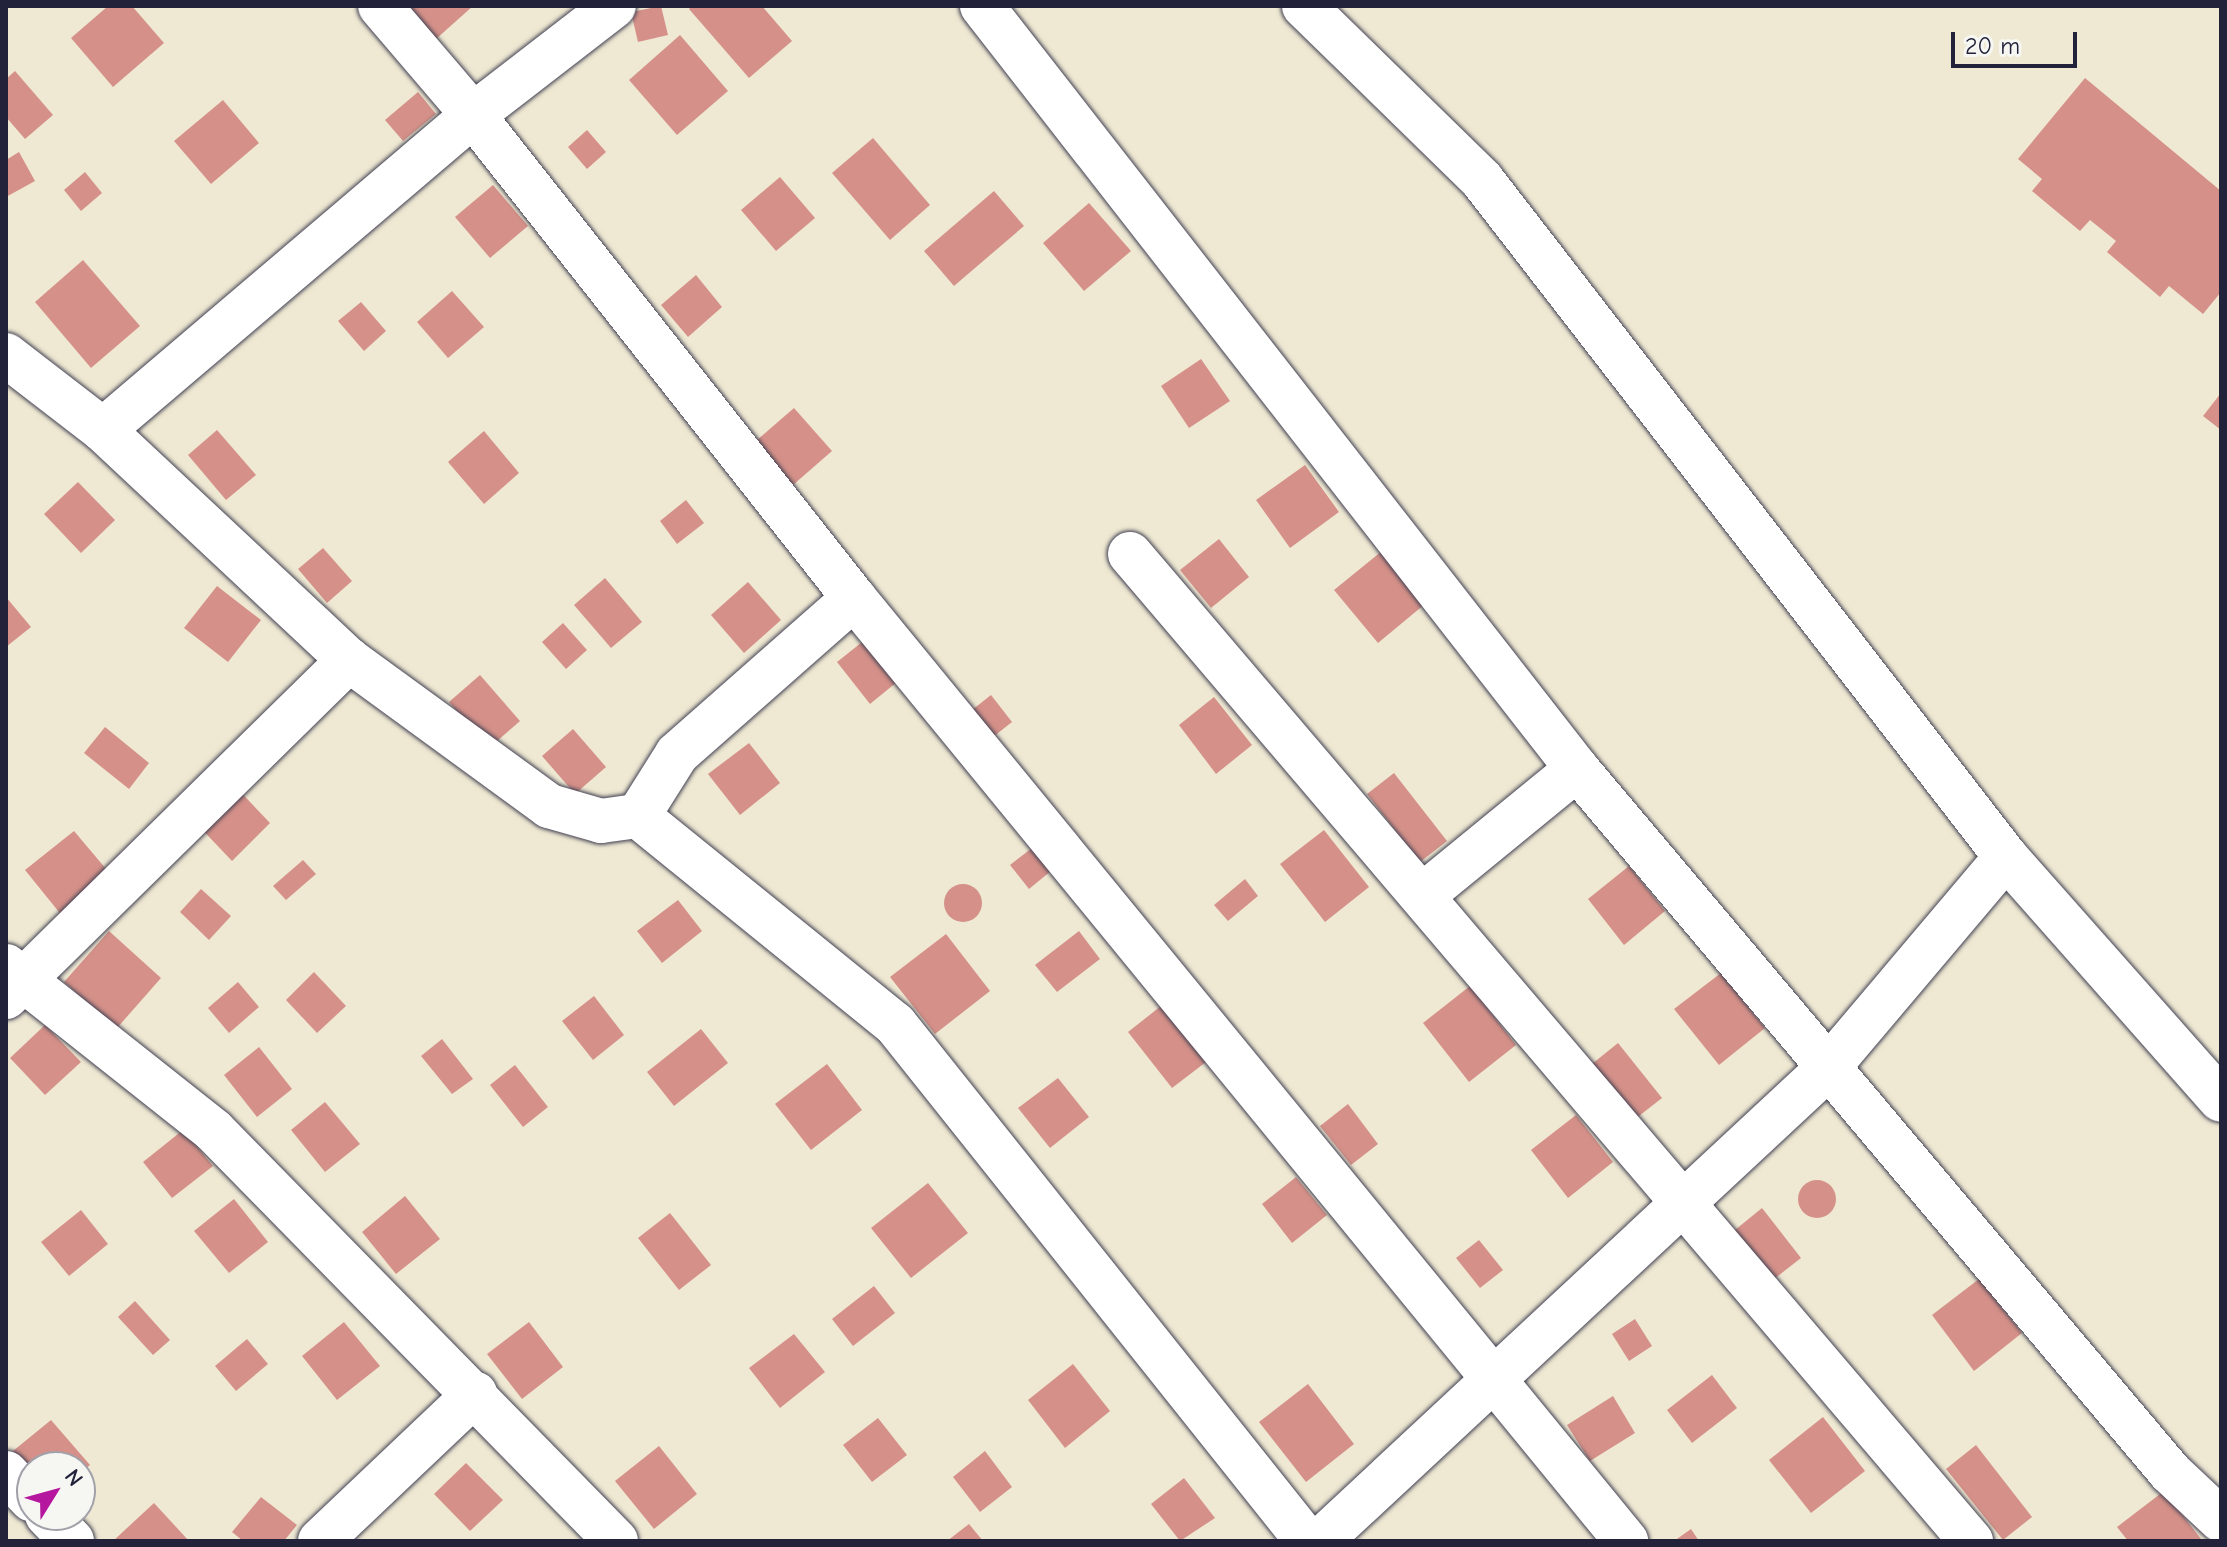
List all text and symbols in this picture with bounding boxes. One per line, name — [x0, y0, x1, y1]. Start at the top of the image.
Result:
scale bar — [1955, 16, 2081, 66]
text: 20 m — [1965, 32, 2020, 60]
north arrow — [16, 1451, 96, 1531]
text: N — [59, 1464, 88, 1491]

